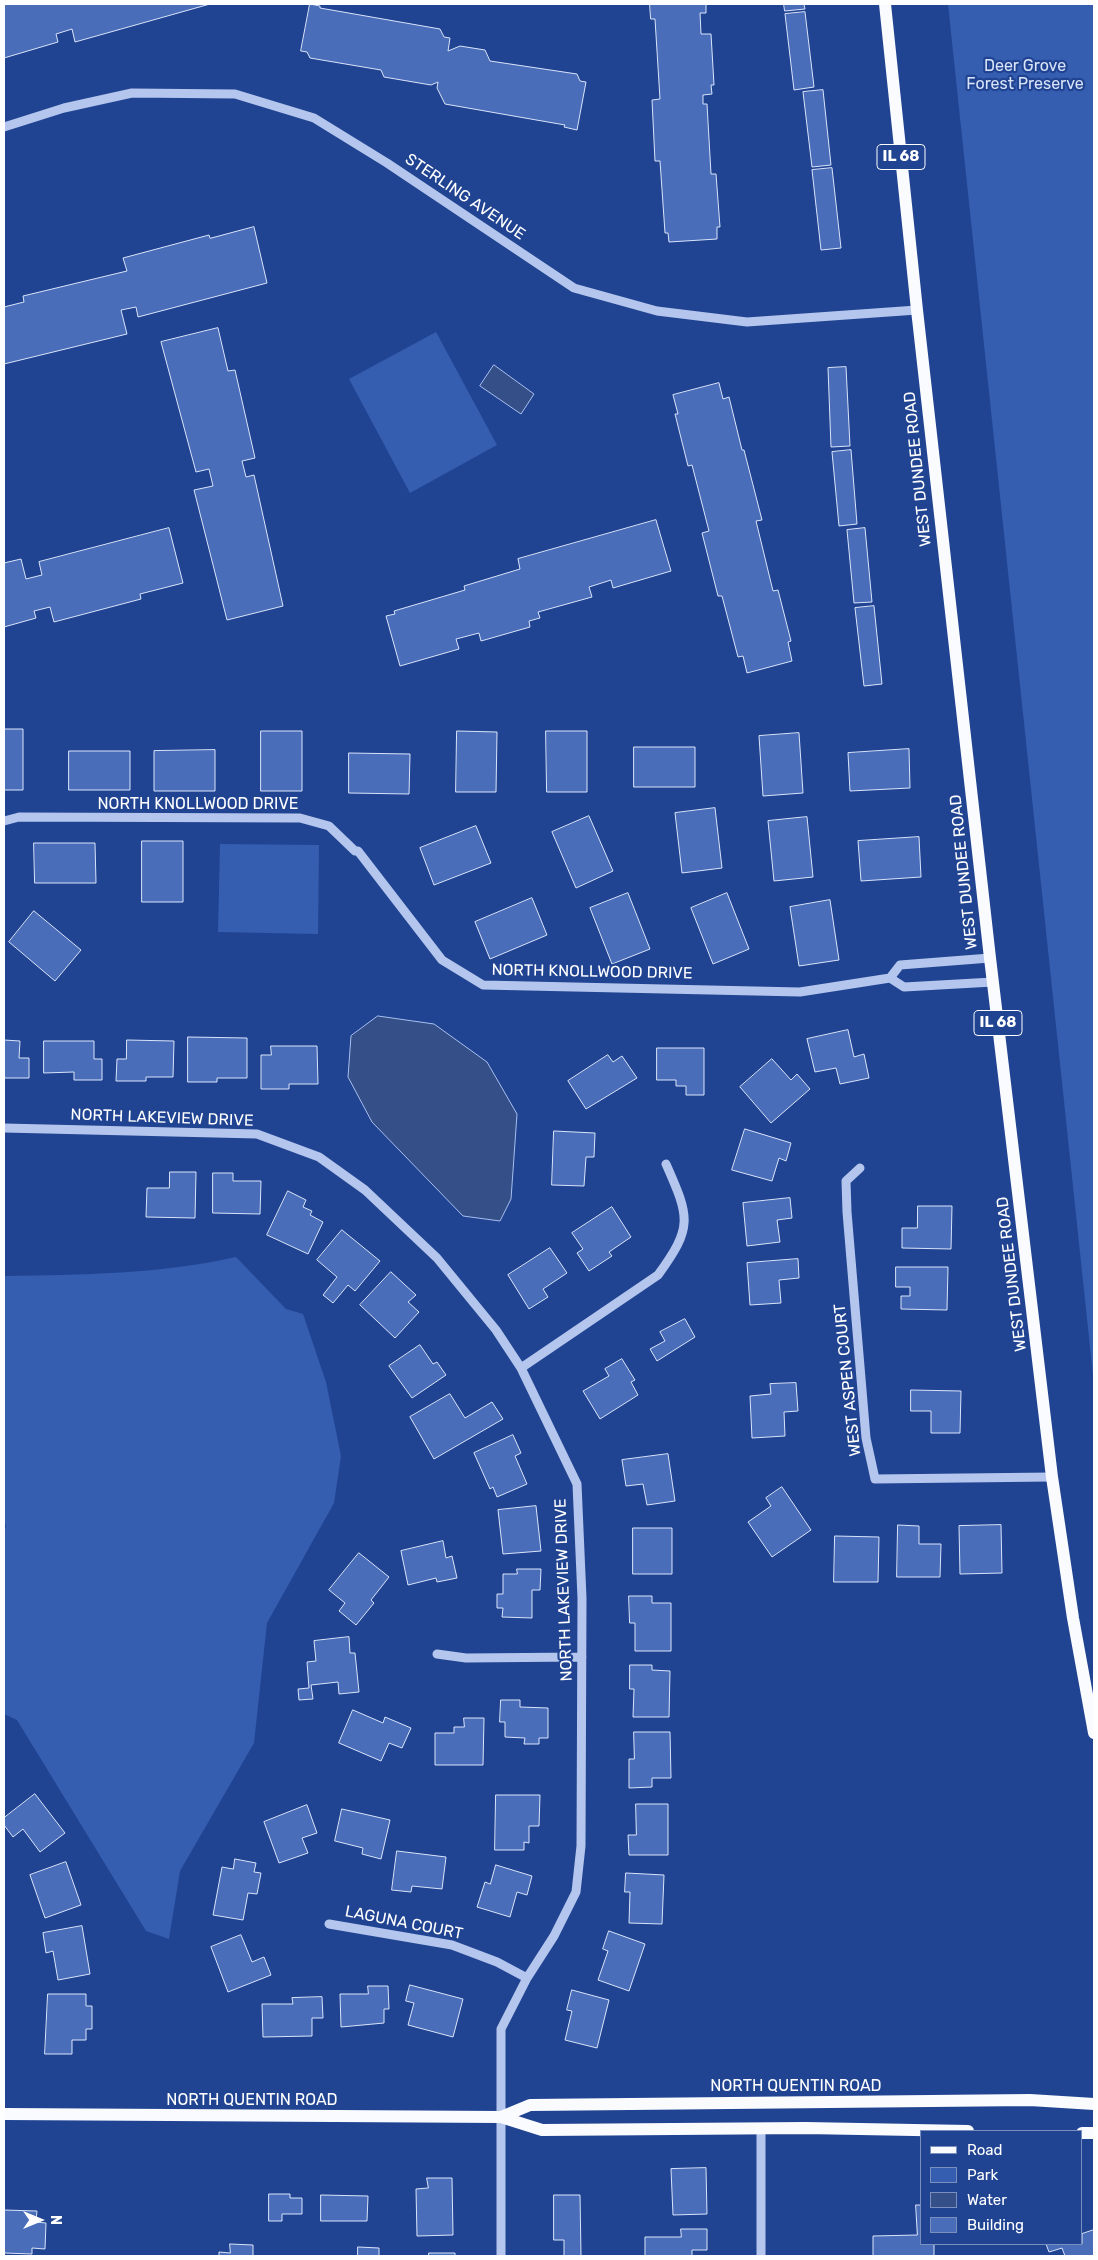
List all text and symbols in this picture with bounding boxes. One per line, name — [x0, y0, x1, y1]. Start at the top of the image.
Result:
park label: Deer Grove Forest Preserve — [966, 56, 1084, 94]
road number: IL 68 — [877, 144, 925, 170]
street label: STERLING AVENUE — [401, 150, 529, 244]
street label: WEST DUNDEE ROAD — [900, 390, 936, 548]
street label: WEST DUNDEE ROAD — [946, 793, 982, 951]
street label: NORTH KNOLLWOOD DRIVE — [97, 794, 299, 814]
street label: NORTH KNOLLWOOD DRIVE — [491, 961, 693, 983]
road number: IL 68 — [974, 1010, 1022, 1036]
street label: NORTH LAKEVIEW DRIVE — [70, 1105, 254, 1131]
street label: WEST DUNDEE ROAD — [993, 1195, 1031, 1353]
street label: WEST ASPEN COURT — [830, 1303, 866, 1457]
street label: NORTH LAKEVIEW DRIVE — [551, 1498, 577, 1682]
street label: LAGUNA COURT — [343, 1902, 465, 1944]
street label: NORTH QUENTIN ROAD — [710, 2076, 882, 2096]
street label: NORTH QUENTIN ROAD — [166, 2090, 338, 2110]
legend — [920, 2130, 1083, 2245]
text: Road — [967, 2141, 1003, 2159]
text: Park — [967, 2166, 998, 2184]
text: Water — [967, 2191, 1007, 2209]
north arrow — [15, 2195, 65, 2245]
text: N — [47, 2215, 64, 2225]
text: Building — [967, 2216, 1024, 2234]

